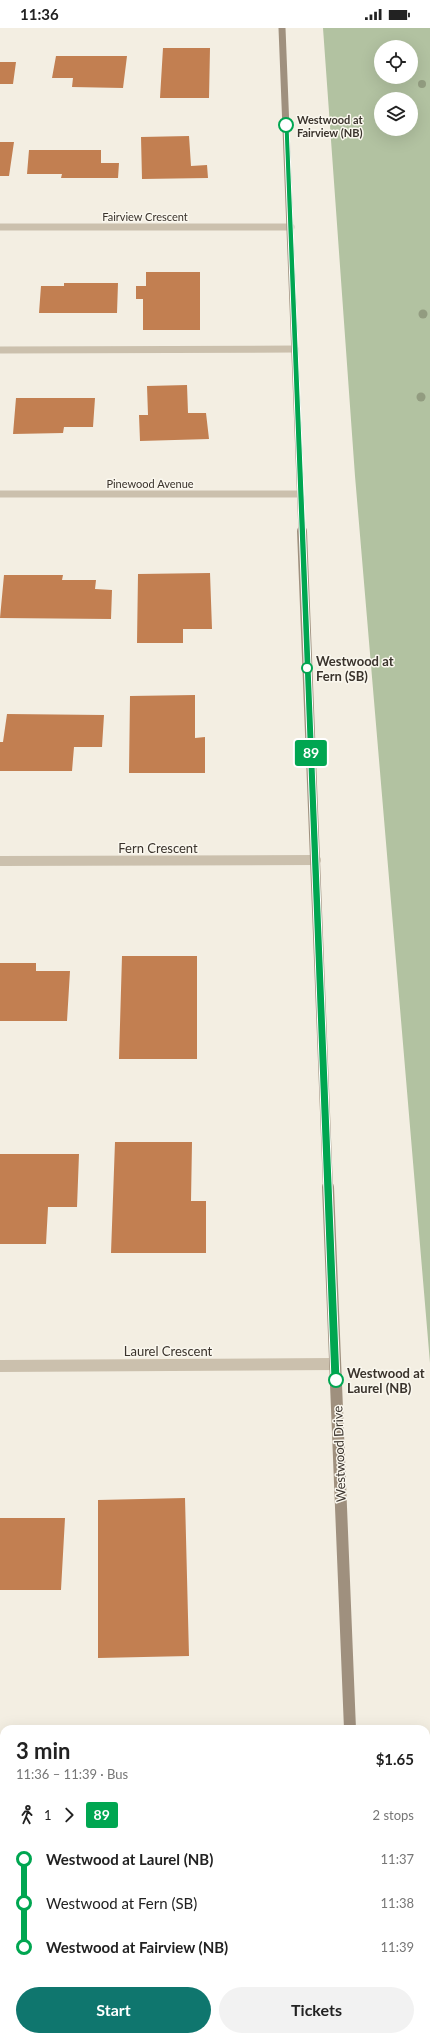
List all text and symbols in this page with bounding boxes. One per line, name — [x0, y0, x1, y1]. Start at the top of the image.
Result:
text: 11:36 — [20, 5, 59, 23]
map controls — [374, 40, 418, 136]
button: locate — [374, 40, 418, 84]
button: layers — [374, 92, 418, 136]
place label: Westwood at Fairview (NB) — [297, 113, 363, 139]
marker: Westwood at Fairview (NB) — [278, 117, 294, 133]
street label: Fairview Crescent — [102, 210, 188, 223]
street label: Pinewood Avenue — [106, 477, 194, 490]
place label: Westwood at Fern (SB) — [316, 653, 394, 684]
marker: Westwood at Fern (SB) — [301, 662, 313, 674]
line badge: 89 — [293, 740, 329, 766]
text: 89 — [303, 744, 319, 761]
street label: Fern Crescent — [118, 840, 198, 856]
street label: Laurel Crescent — [124, 1343, 213, 1359]
place label: Westwood at Laurel (NB) — [347, 1365, 425, 1396]
marker: Westwood at Laurel (NB) — [328, 1372, 344, 1388]
street label: Westwood Drive — [329, 1405, 349, 1502]
text: 3 min — [16, 1737, 71, 1764]
text: $1.65 — [376, 1750, 414, 1768]
text: 11:36 – 11:39 · Bus — [16, 1766, 128, 1782]
icon: walk — [16, 1804, 38, 1826]
icon: forward — [58, 1804, 80, 1826]
text: 89 — [94, 1806, 110, 1823]
text: 1 — [44, 1807, 52, 1823]
text: 2 stops — [373, 1807, 414, 1823]
text: Westwood at Laurel (NB) — [46, 1850, 213, 1868]
text: 11:37 — [381, 1851, 414, 1867]
text: Westwood at Fern (SB) — [46, 1894, 197, 1912]
text: 11:38 — [381, 1895, 414, 1911]
text: Westwood at Fairview (NB) — [46, 1938, 228, 1956]
text: 11:39 — [381, 1939, 414, 1955]
button: Start — [16, 1987, 211, 2033]
button: Tickets — [219, 1987, 414, 2033]

